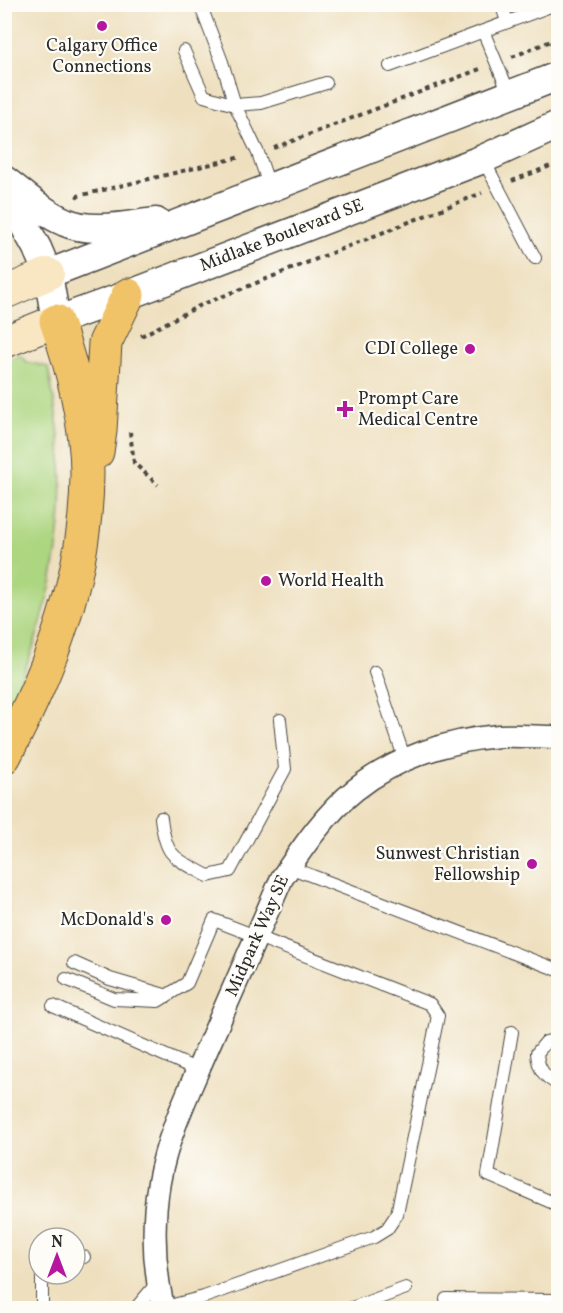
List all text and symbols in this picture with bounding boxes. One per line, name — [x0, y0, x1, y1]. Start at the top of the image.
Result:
marker: Calgary Office Connections — [95, 19, 109, 33]
place label: Calgary Office Connections — [46, 34, 158, 80]
street label: Midlake Boulevard SE — [197, 193, 368, 279]
place label: CDI College — [365, 337, 458, 362]
marker: CDI College — [463, 342, 477, 356]
place label: Prompt Care Medical Centre — [358, 387, 478, 433]
marker: Prompt Care Medical Centre — [336, 400, 354, 418]
place label: World Health — [278, 569, 385, 594]
marker: World Health — [259, 574, 273, 588]
place label: Sunwest Christian Fellowship — [375, 842, 520, 888]
marker: Sunwest Christian Fellowship — [525, 857, 539, 871]
street label: Midpark Way SE — [220, 871, 296, 1001]
place label: McDonald's — [60, 908, 154, 933]
marker: McDonald's — [159, 913, 173, 927]
north arrow — [27, 1226, 87, 1286]
text: N — [51, 1232, 63, 1254]

